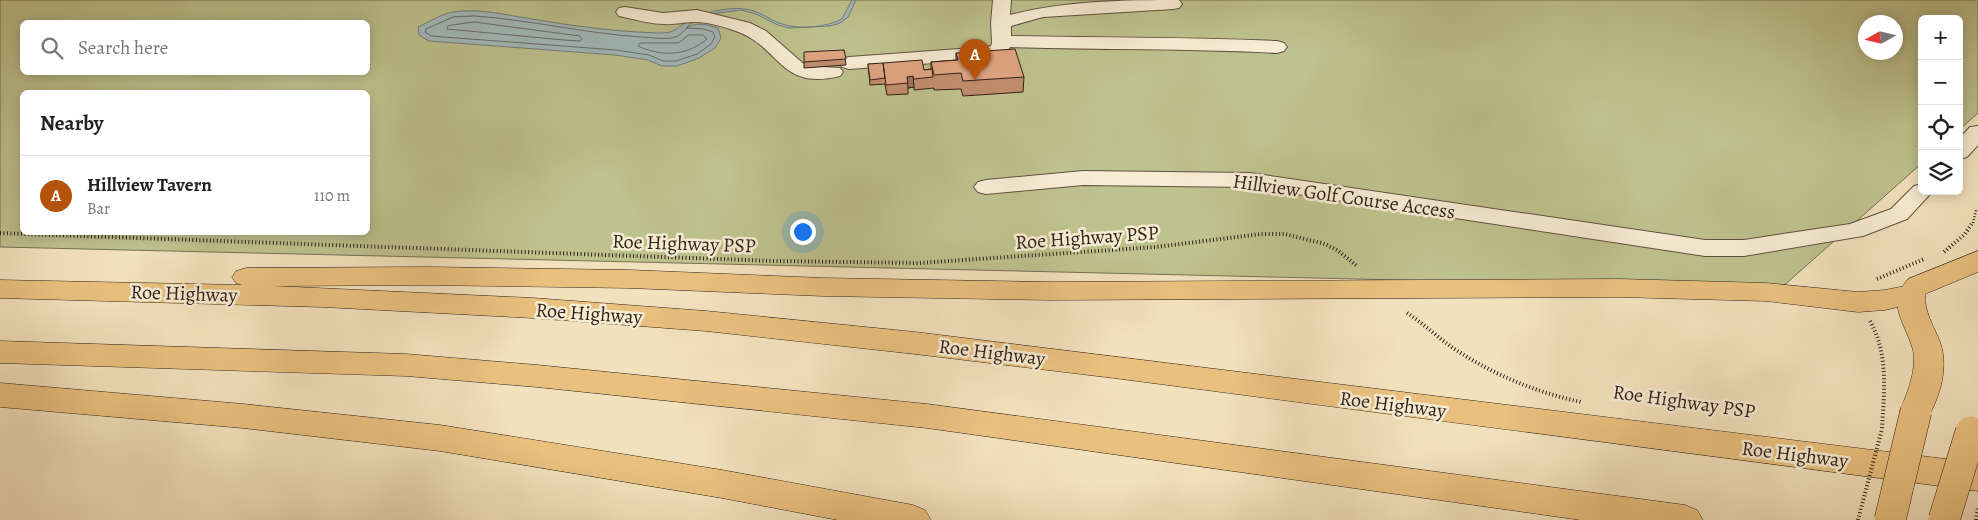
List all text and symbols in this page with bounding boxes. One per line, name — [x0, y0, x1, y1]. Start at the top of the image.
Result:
north arrow — [1858, 15, 1903, 60]
map controls — [1918, 15, 1963, 195]
button: + — [1918, 15, 1963, 60]
search box — [20, 20, 370, 75]
icon: search — [38, 34, 66, 62]
text: Search here — [78, 35, 168, 61]
pin: A — [959, 39, 991, 80]
button: − — [1918, 60, 1963, 105]
button: locate — [1918, 105, 1963, 150]
text: Nearby — [40, 109, 103, 137]
button: layers — [1918, 150, 1963, 195]
street label: Hillview Golf Course Access — [1231, 168, 1457, 225]
text: Hillview Tavern — [87, 172, 212, 198]
text: A — [51, 185, 61, 207]
text: 110 m — [314, 185, 350, 207]
text: Bar — [87, 198, 110, 220]
your location — [790, 219, 816, 245]
street label: Roe Highway PSP — [1014, 219, 1160, 256]
street label: Roe Highway PSP — [612, 228, 756, 259]
street label: Roe Highway — [130, 278, 239, 309]
street label: Roe Highway — [535, 296, 644, 331]
street label: Roe Highway — [937, 333, 1048, 373]
street label: Roe Highway PSP — [1611, 378, 1757, 425]
street label: Roe Highway — [1338, 385, 1449, 425]
street label: Roe Highway — [1740, 435, 1851, 475]

